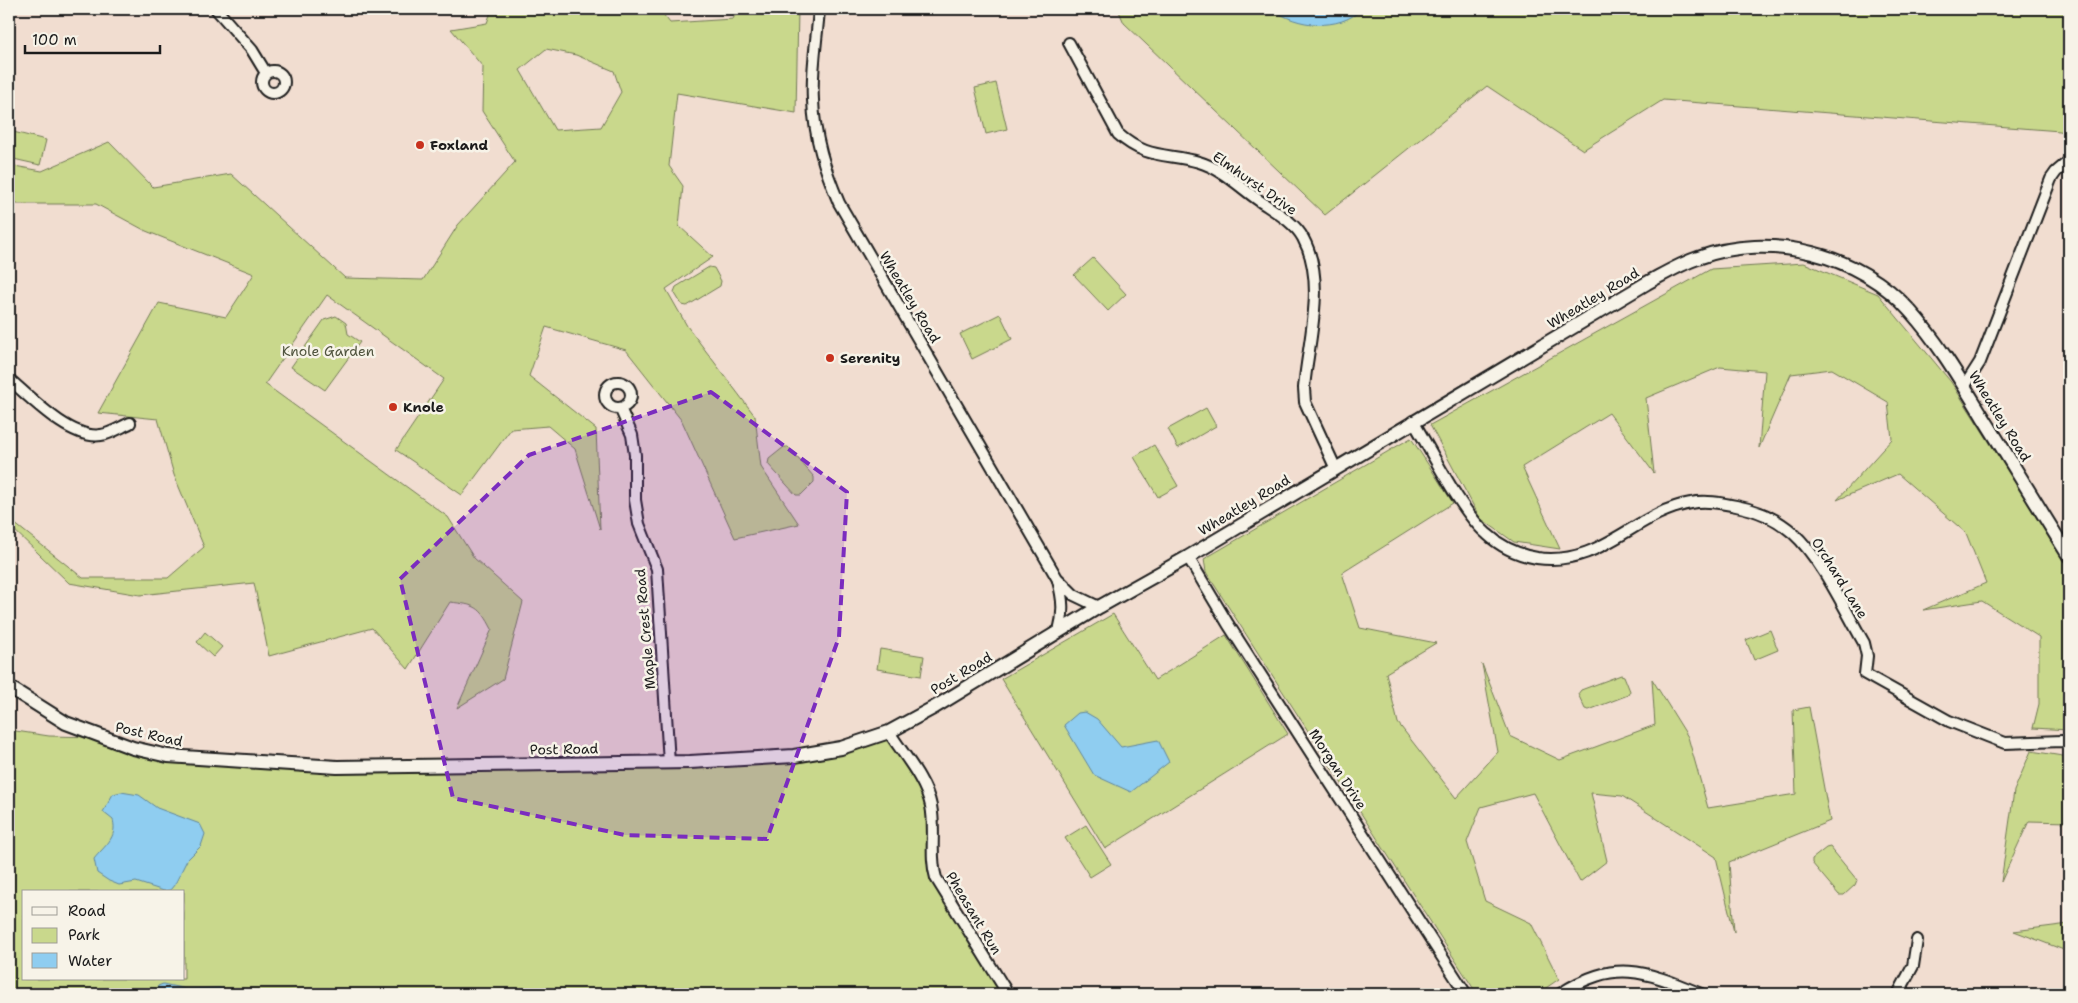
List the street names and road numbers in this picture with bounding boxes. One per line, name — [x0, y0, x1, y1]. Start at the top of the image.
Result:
street label: Elmhurst Drive — [1209, 147, 1301, 219]
street label: Wheatley Road — [876, 248, 945, 346]
street label: Wheatley Road — [1544, 263, 1642, 332]
street label: Wheatley Road — [1965, 367, 2035, 465]
street label: Wheatley Road — [1195, 470, 1293, 539]
street label: Orchard Lane — [1808, 534, 1872, 622]
street label: Maple Crest Road — [631, 568, 659, 690]
street label: Post Road — [927, 648, 995, 698]
street label: Post Road — [114, 718, 185, 751]
street label: Morgan Drive — [1305, 725, 1371, 813]
street label: Post Road — [529, 739, 599, 759]
street label: Pheasant Run — [942, 868, 1006, 958]

